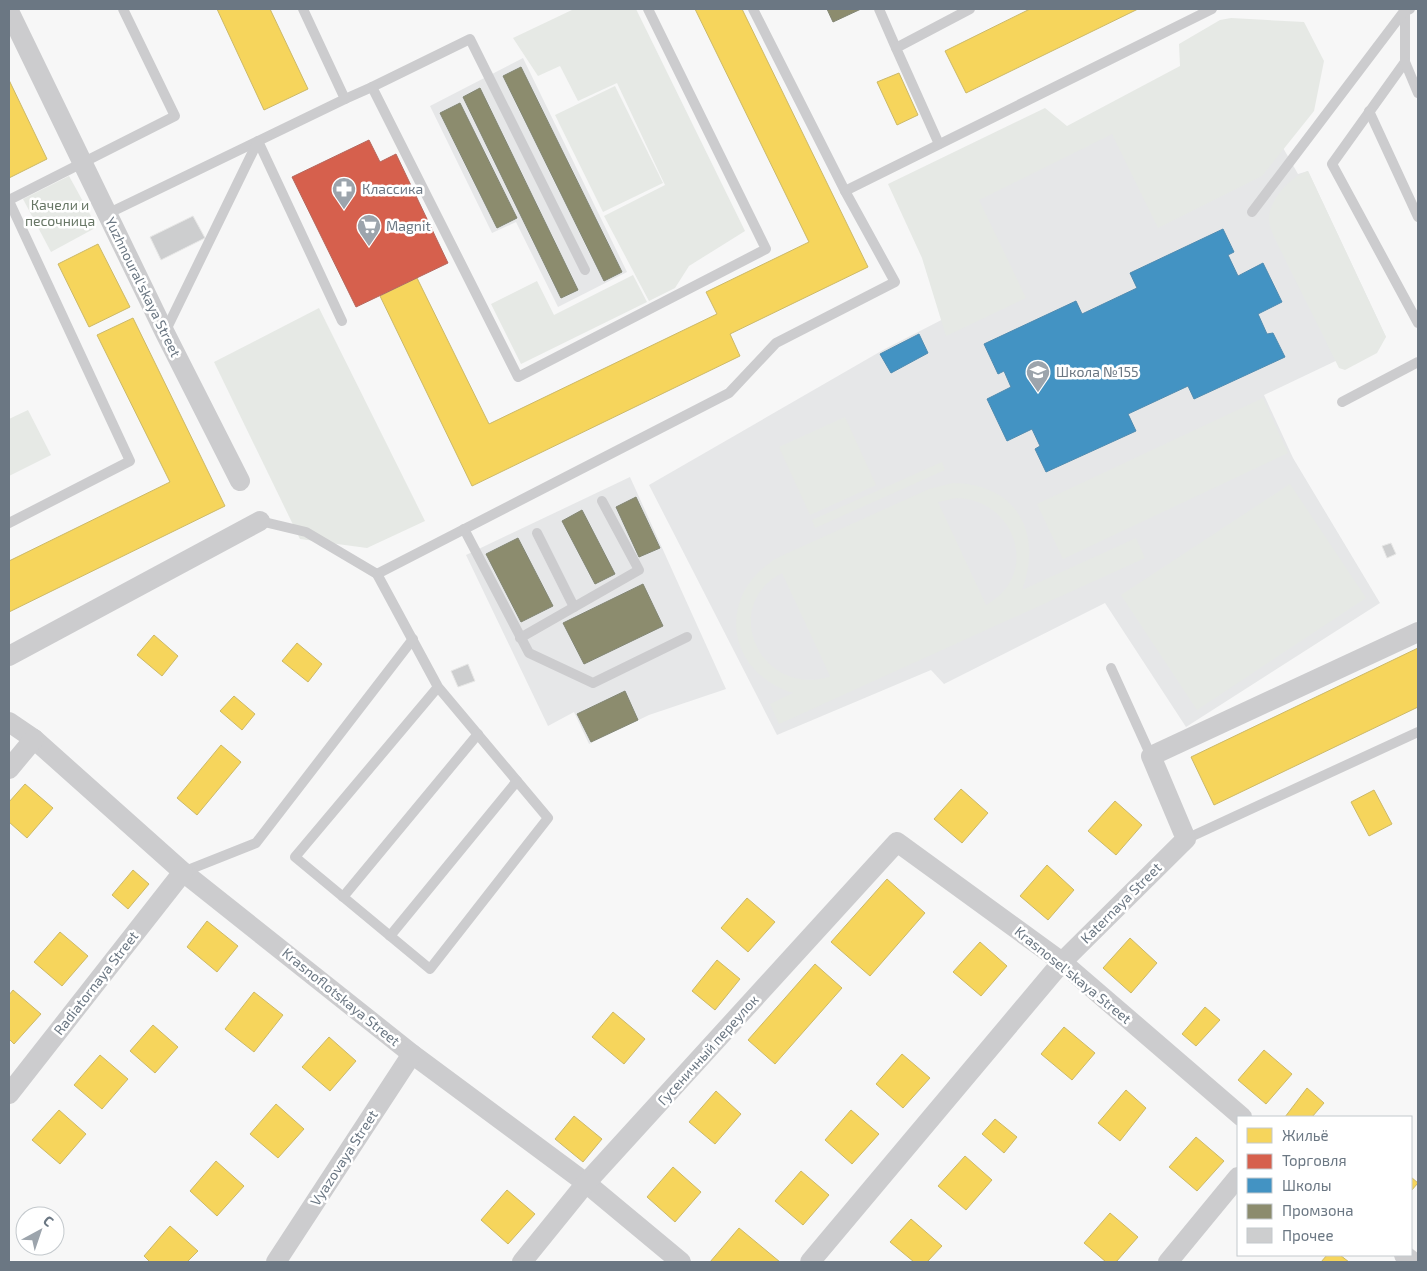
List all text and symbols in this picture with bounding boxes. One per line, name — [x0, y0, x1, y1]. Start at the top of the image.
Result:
pharmacy icon: Классика — [331, 176, 357, 210]
place label: Классика — [362, 180, 423, 197]
park label: Качели и песочница — [25, 196, 95, 229]
supermarket icon: Magnit — [356, 213, 382, 247]
street label: Yuzhnoural'skaya Street — [102, 214, 185, 360]
place label: Magnit — [386, 217, 431, 234]
school or university icon: Школа №155 — [1025, 359, 1051, 393]
place label: Школа №155 — [1056, 363, 1139, 380]
street label: Katernaya Street — [1077, 859, 1165, 947]
street label: Krasnosel'skaya Street — [1012, 922, 1135, 1027]
street label: Radiatornaya Street — [50, 927, 141, 1038]
street label: Krasnoflotskaya Street — [279, 944, 404, 1049]
street label: Гусеничный переулок — [654, 991, 762, 1108]
street label: Vyazovaya Street — [306, 1107, 381, 1209]
legend — [1237, 1116, 1412, 1256]
text: Жильё — [1282, 1126, 1329, 1144]
text: Торговля — [1282, 1151, 1347, 1169]
text: Школы — [1282, 1176, 1332, 1194]
text: Промзона — [1282, 1201, 1354, 1219]
north arrow — [15, 1206, 65, 1256]
text: С — [40, 1212, 57, 1230]
text: Прочее — [1282, 1226, 1334, 1244]

